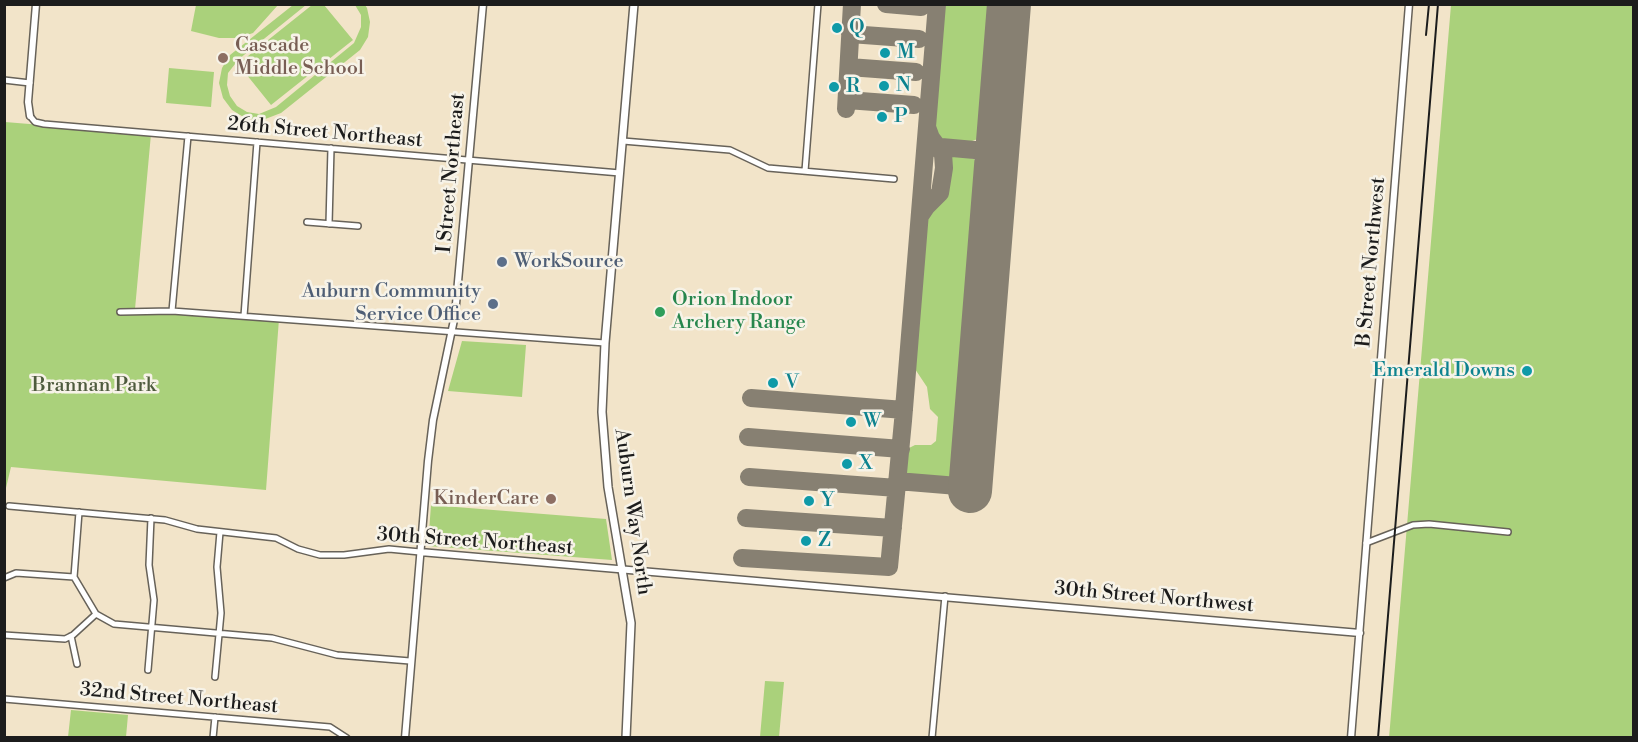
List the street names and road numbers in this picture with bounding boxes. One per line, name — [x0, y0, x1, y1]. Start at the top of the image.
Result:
street label: I Street Northeast — [433, 92, 471, 254]
street label: 26th Street Northeast — [226, 113, 424, 153]
street label: B Street Northwest — [1353, 176, 1391, 348]
street label: Auburn Way North — [608, 427, 656, 597]
street label: 30th Street Northeast — [376, 523, 574, 561]
street label: 30th Street Northwest — [1053, 577, 1255, 619]
street label: 32nd Street Northeast — [79, 678, 279, 720]

